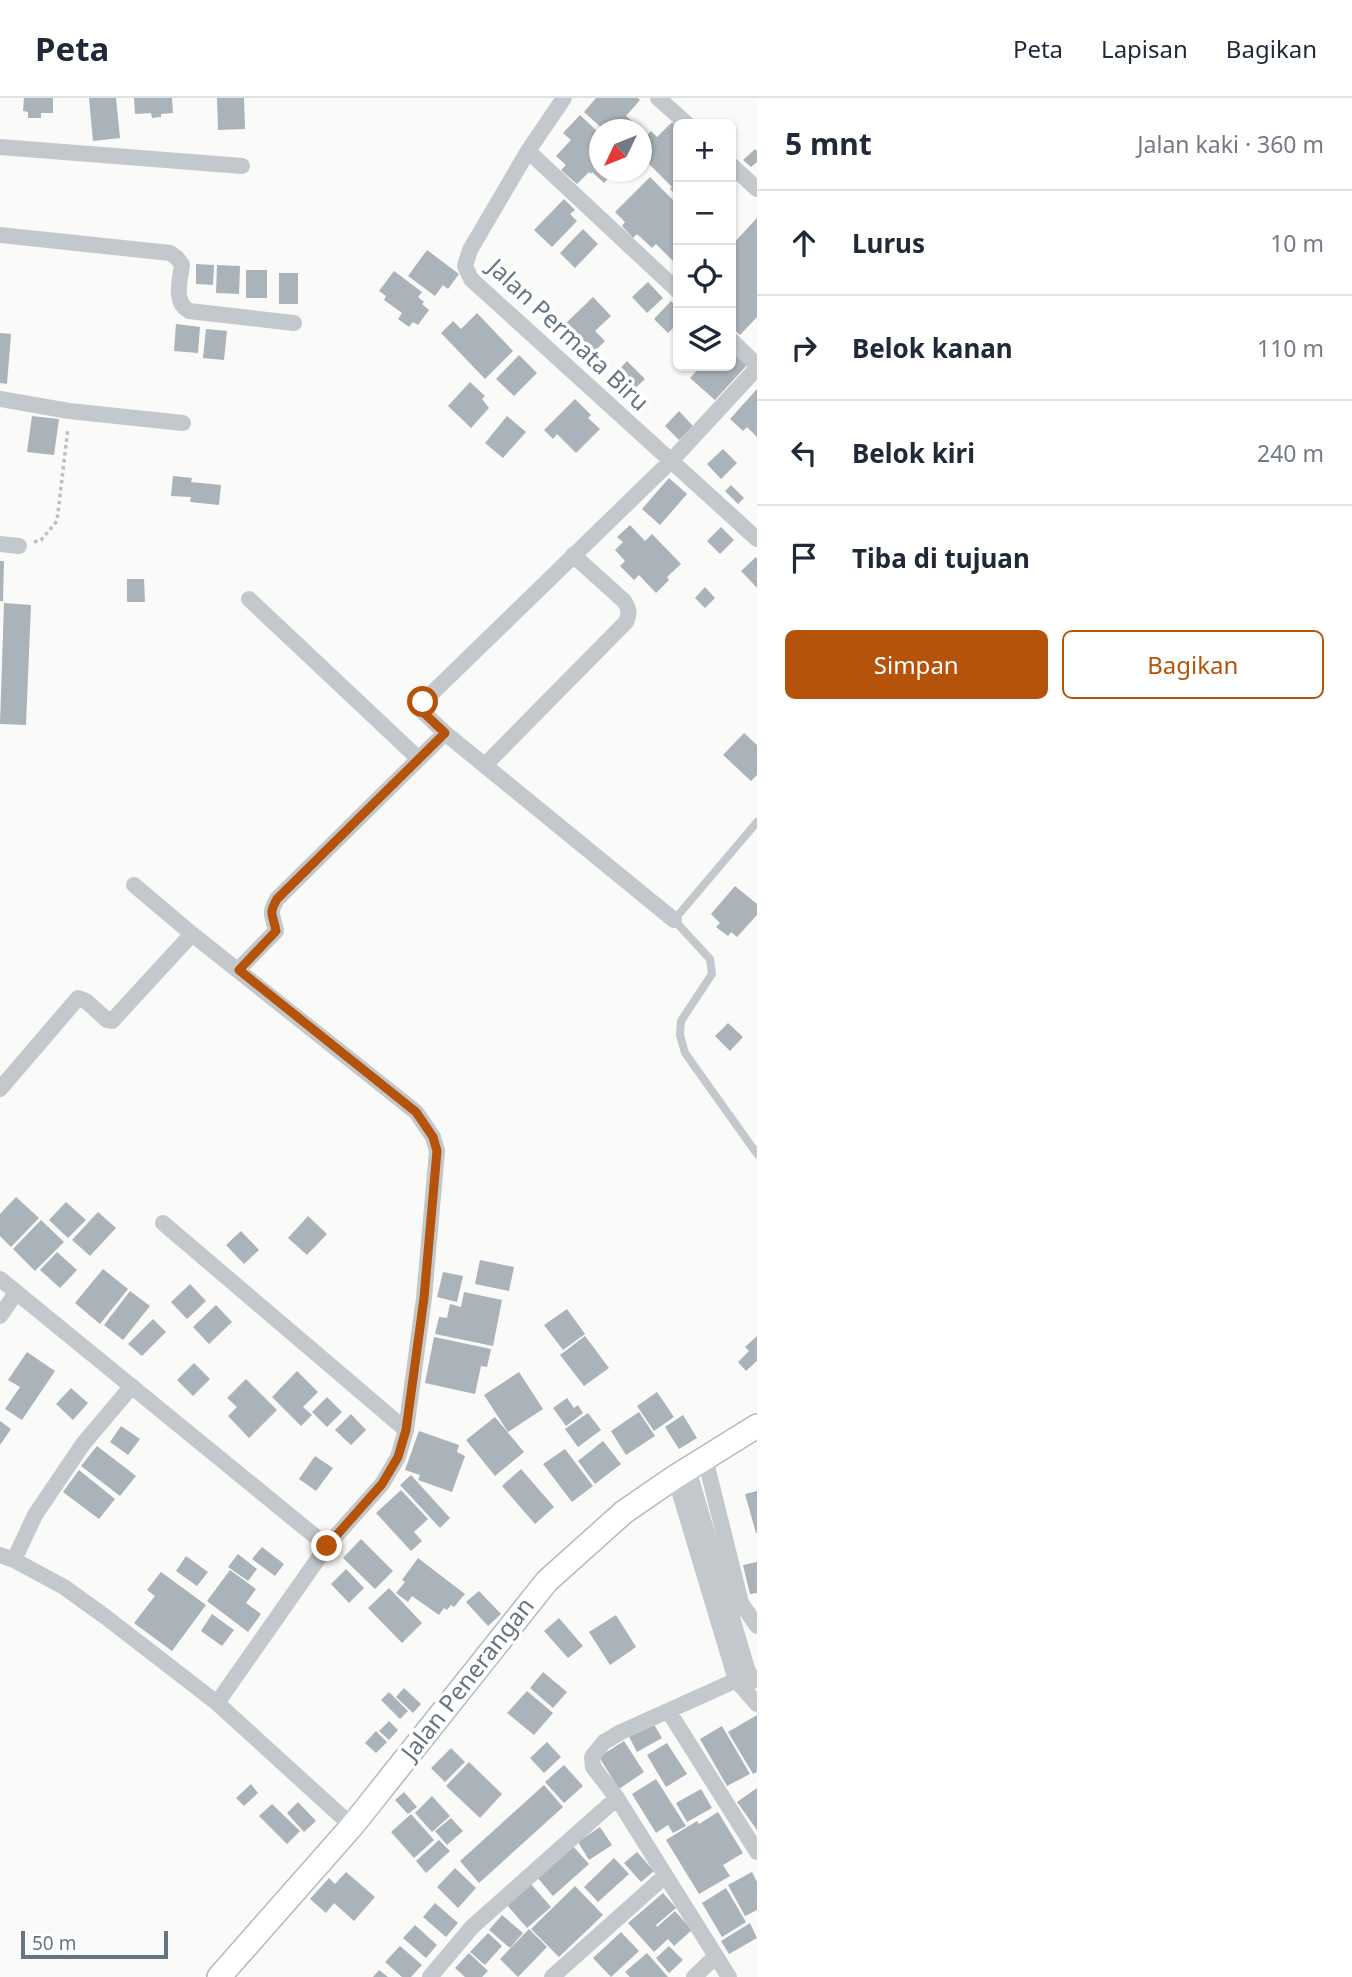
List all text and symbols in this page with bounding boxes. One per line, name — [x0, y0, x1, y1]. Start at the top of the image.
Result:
text: Peta — [35, 26, 109, 71]
text: Peta — [1013, 32, 1063, 65]
text: Lapisan — [1101, 32, 1188, 65]
text: Bagikan — [1226, 32, 1317, 65]
north arrow — [589, 119, 652, 182]
map controls — [673, 119, 736, 371]
button: + — [673, 119, 736, 182]
text: 5 mnt — [785, 123, 872, 164]
text: Jalan kaki · 360 m — [1137, 128, 1324, 160]
button: − — [673, 182, 736, 245]
icon: ahead — [785, 224, 823, 262]
text: Lurus — [852, 225, 925, 261]
text: 10 m — [1270, 227, 1324, 259]
button: locate — [673, 245, 736, 308]
street label: Jalan Permata Biru — [480, 249, 657, 417]
button: layers — [673, 308, 736, 371]
icon: right — [785, 329, 823, 367]
text: Belok kanan — [852, 330, 1013, 366]
text: 110 m — [1257, 332, 1324, 364]
icon: left — [785, 434, 823, 472]
text: Belok kiri — [852, 435, 975, 471]
text: 240 m — [1257, 437, 1324, 469]
icon: arrive — [785, 539, 823, 577]
text: Tiba di tujuan — [852, 540, 1030, 576]
button: Simpan — [785, 630, 1048, 699]
button: Bagikan — [1062, 630, 1324, 699]
route start — [407, 686, 438, 717]
route end — [311, 1530, 342, 1561]
street label: Jalan Penerangan — [392, 1590, 541, 1768]
scale bar — [21, 1928, 168, 1960]
text: 50 m — [32, 1930, 76, 1956]

